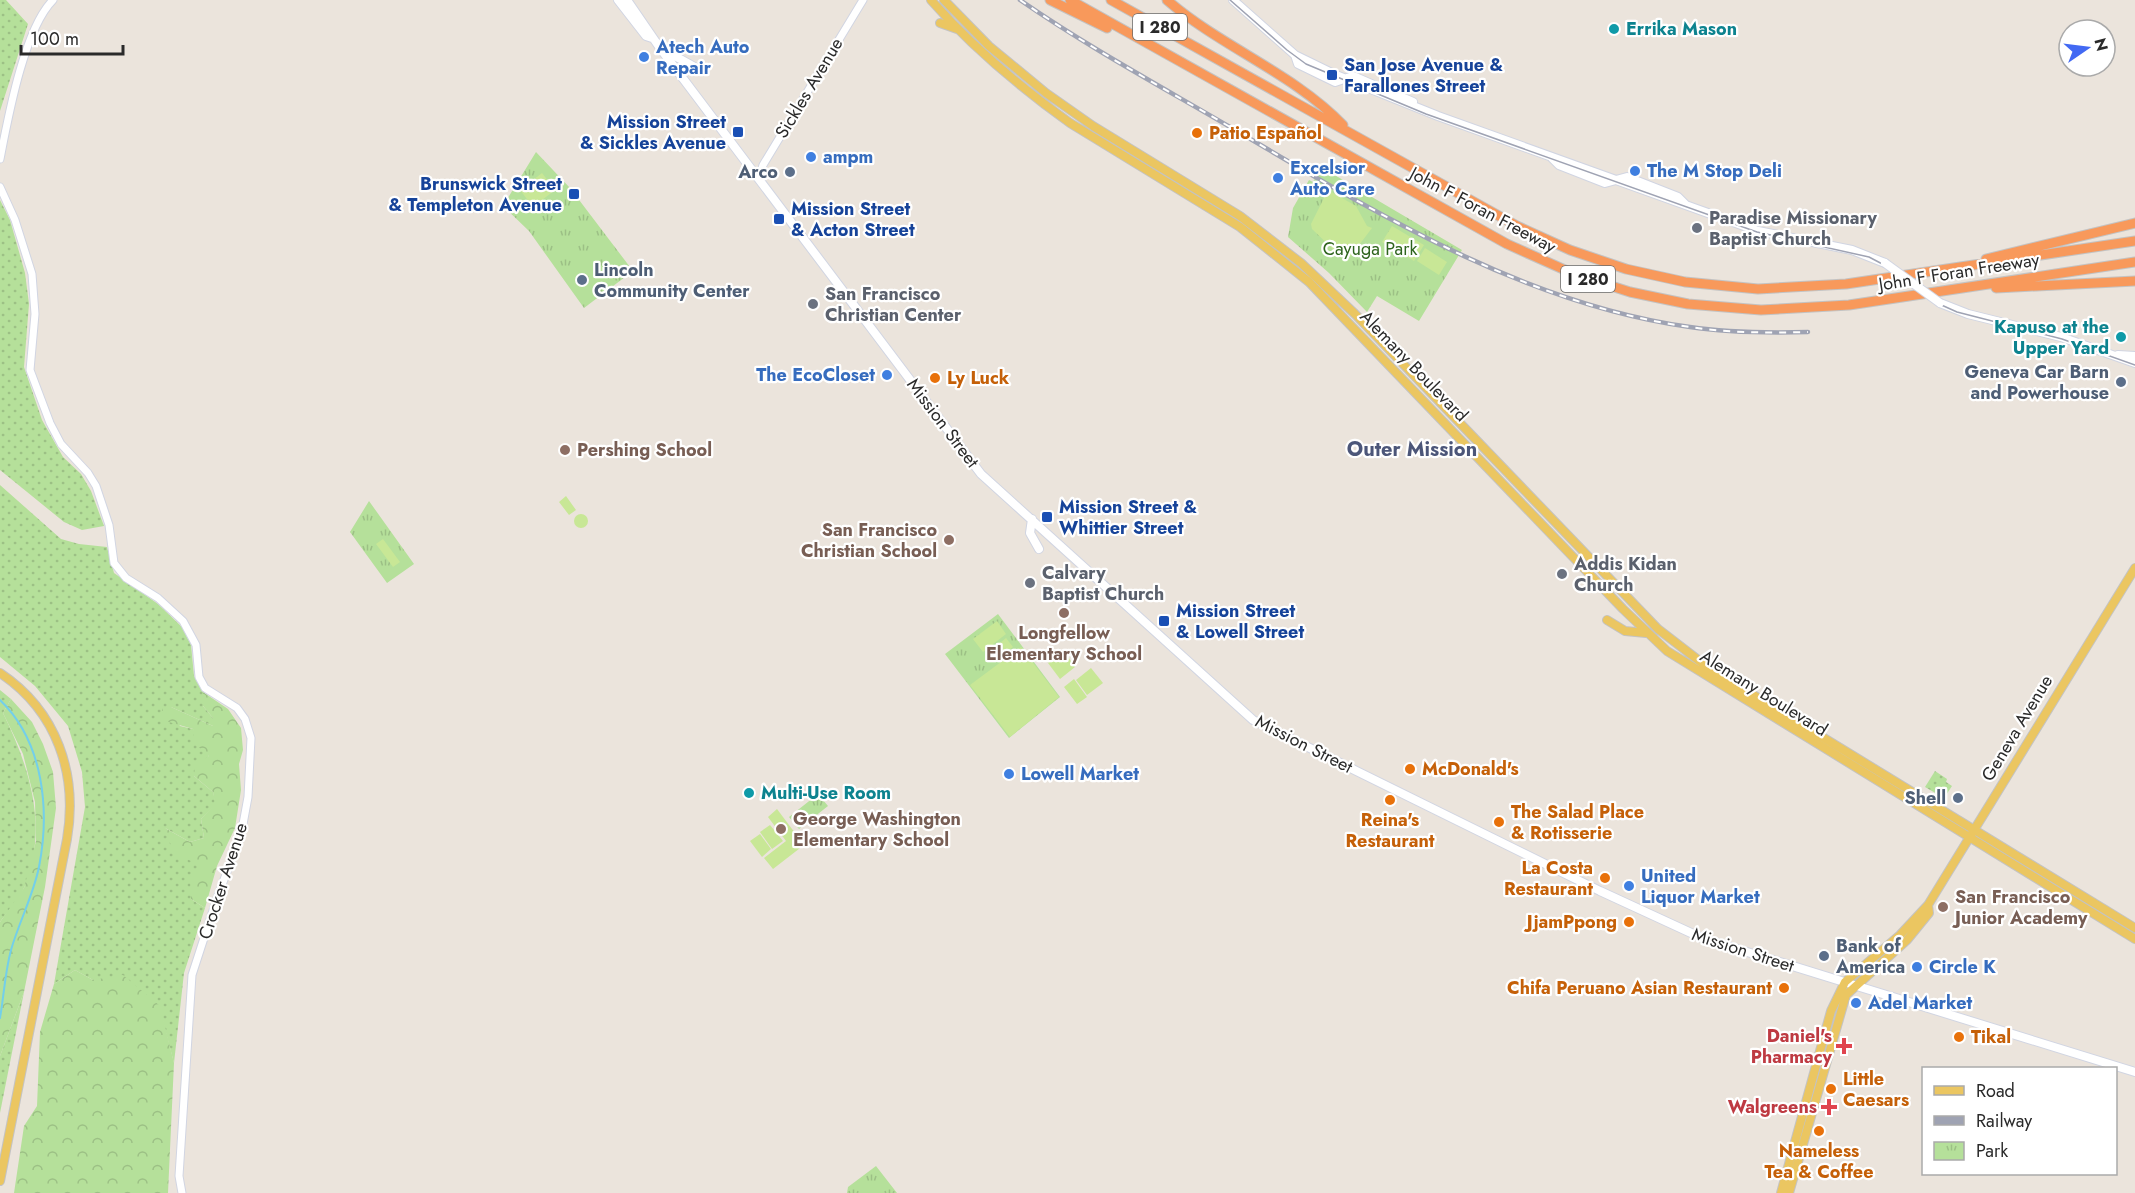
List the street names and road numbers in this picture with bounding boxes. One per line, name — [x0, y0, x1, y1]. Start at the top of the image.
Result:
road number: I 280 — [1133, 14, 1187, 40]
street label: Sickles Avenue — [769, 33, 849, 143]
street label: John F Foran Freeway — [1403, 159, 1561, 260]
street label: John F Foran Freeway — [1875, 246, 2041, 298]
road number: I 280 — [1561, 266, 1615, 292]
street label: Alemany Boulevard — [1354, 304, 1474, 428]
street label: Mission Street — [901, 373, 986, 474]
street label: Alemany Boulevard — [1695, 643, 1833, 743]
street label: Geneva Avenue — [1975, 670, 2059, 786]
street label: Mission Street — [1251, 708, 1358, 780]
street label: Crocker Avenue — [192, 819, 254, 943]
street label: Mission Street — [1689, 921, 1798, 979]

